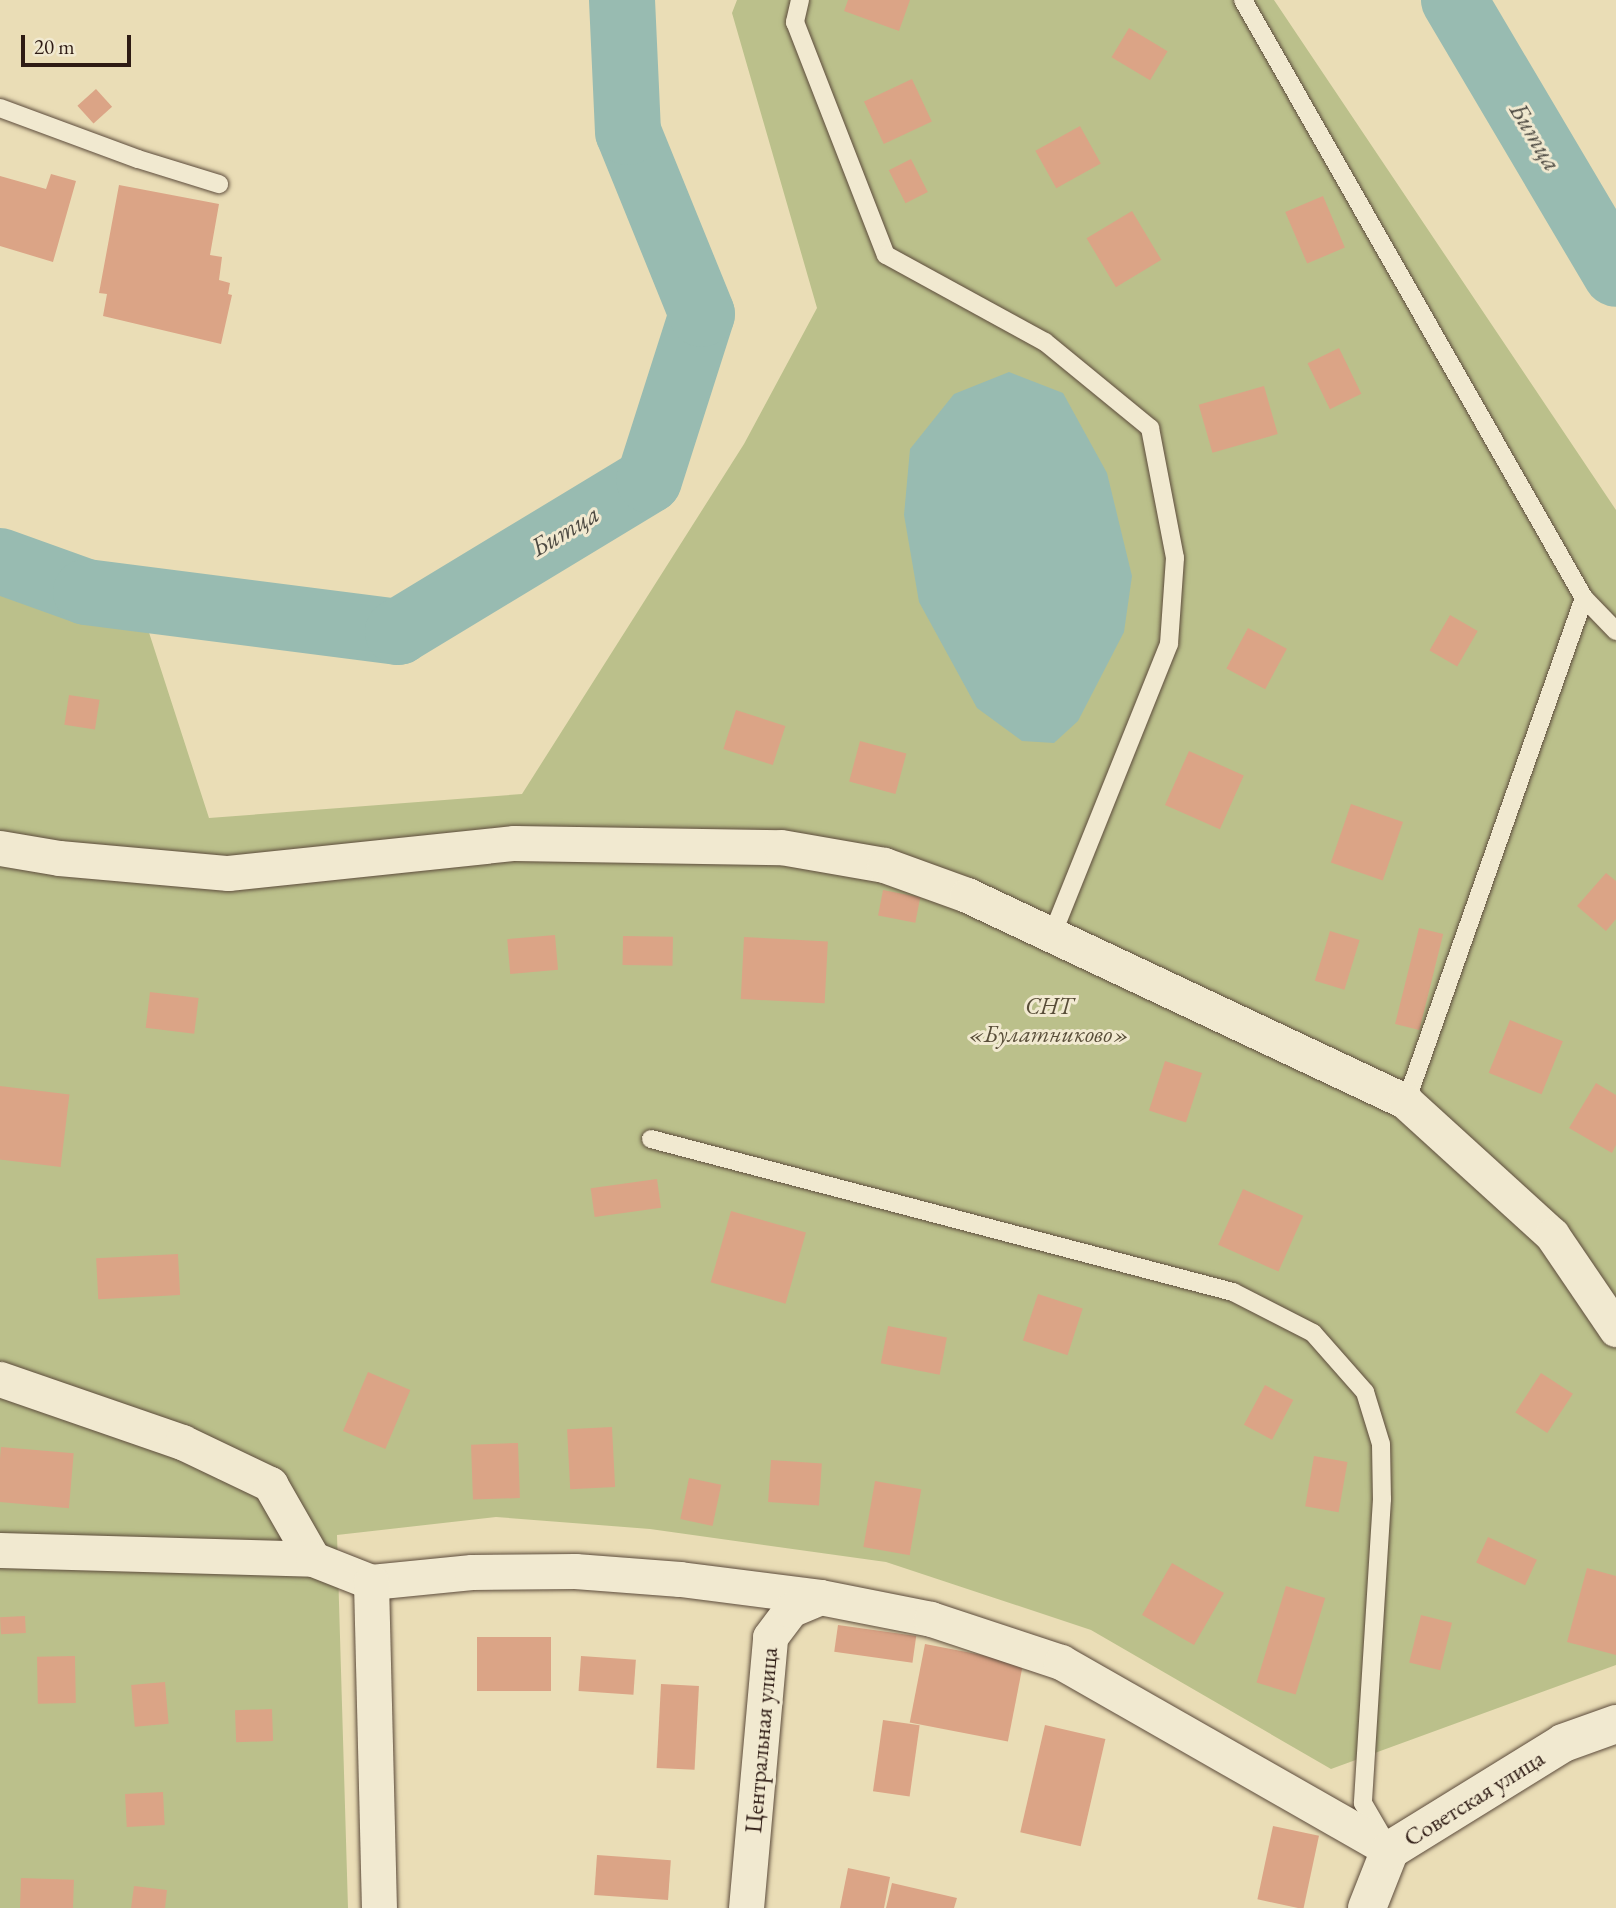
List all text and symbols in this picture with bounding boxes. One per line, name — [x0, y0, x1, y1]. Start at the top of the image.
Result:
scale bar — [24, 21, 135, 65]
text: 20 m — [34, 33, 75, 60]
water label: Битца — [1502, 97, 1568, 177]
water label: Битца — [525, 498, 605, 564]
park label: СНТ «Булатниково» — [969, 992, 1129, 1048]
street label: Центральная улица — [739, 1646, 783, 1834]
street label: Советская улица — [1399, 1743, 1549, 1853]

